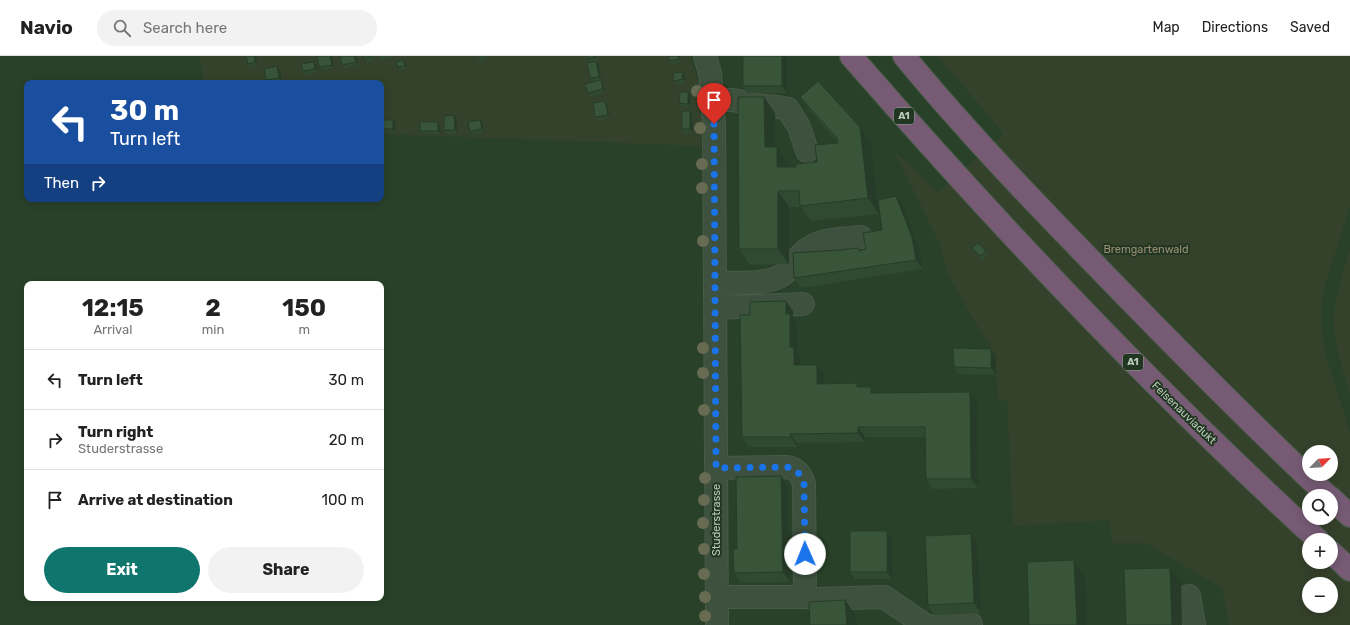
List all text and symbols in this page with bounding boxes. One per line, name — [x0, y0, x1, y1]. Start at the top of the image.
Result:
search box — [97, 10, 377, 46]
text: Navio — [20, 16, 73, 39]
icon: search — [111, 17, 133, 39]
text: Search here — [143, 19, 227, 37]
text: Map — [1153, 19, 1180, 36]
text: Directions — [1202, 19, 1268, 36]
text: Saved — [1290, 19, 1330, 36]
pin — [697, 83, 731, 124]
icon: arrive — [703, 89, 725, 111]
text: 30 m — [110, 94, 179, 127]
icon: left — [44, 96, 96, 148]
road number: A1 — [894, 108, 914, 124]
text: Turn left — [110, 128, 180, 150]
icon: right — [87, 172, 109, 194]
text: Then — [44, 174, 79, 192]
park label: Bremgartenwald — [1103, 243, 1189, 256]
text: 12:15 — [82, 294, 144, 322]
text: 2 — [205, 294, 221, 322]
text: 150 — [282, 294, 326, 322]
text: Arrival — [93, 322, 132, 337]
text: min — [202, 322, 224, 337]
text: m — [298, 322, 310, 337]
road number: A1 — [1123, 354, 1143, 370]
icon: left — [44, 369, 66, 391]
text: Turn left — [78, 371, 143, 389]
text: 30 m — [328, 371, 364, 389]
street label: Felsenauviadukt — [1149, 379, 1219, 447]
text: Turn right — [78, 423, 153, 441]
icon: right — [44, 429, 66, 451]
text: 20 m — [329, 431, 364, 449]
text: Studerstrasse — [78, 441, 163, 456]
north arrow — [1302, 445, 1338, 481]
map controls — [1302, 445, 1338, 613]
street label: Studerstrasse — [710, 484, 723, 556]
icon: arrive — [44, 489, 66, 511]
button: search — [1302, 489, 1338, 525]
text: Arrive at destination — [78, 491, 233, 509]
text: 100 m — [322, 491, 364, 509]
position arrow — [784, 533, 826, 575]
button: + — [1302, 533, 1338, 569]
button: Exit — [44, 547, 200, 593]
button: Share — [208, 547, 364, 593]
button: − — [1302, 577, 1338, 613]

